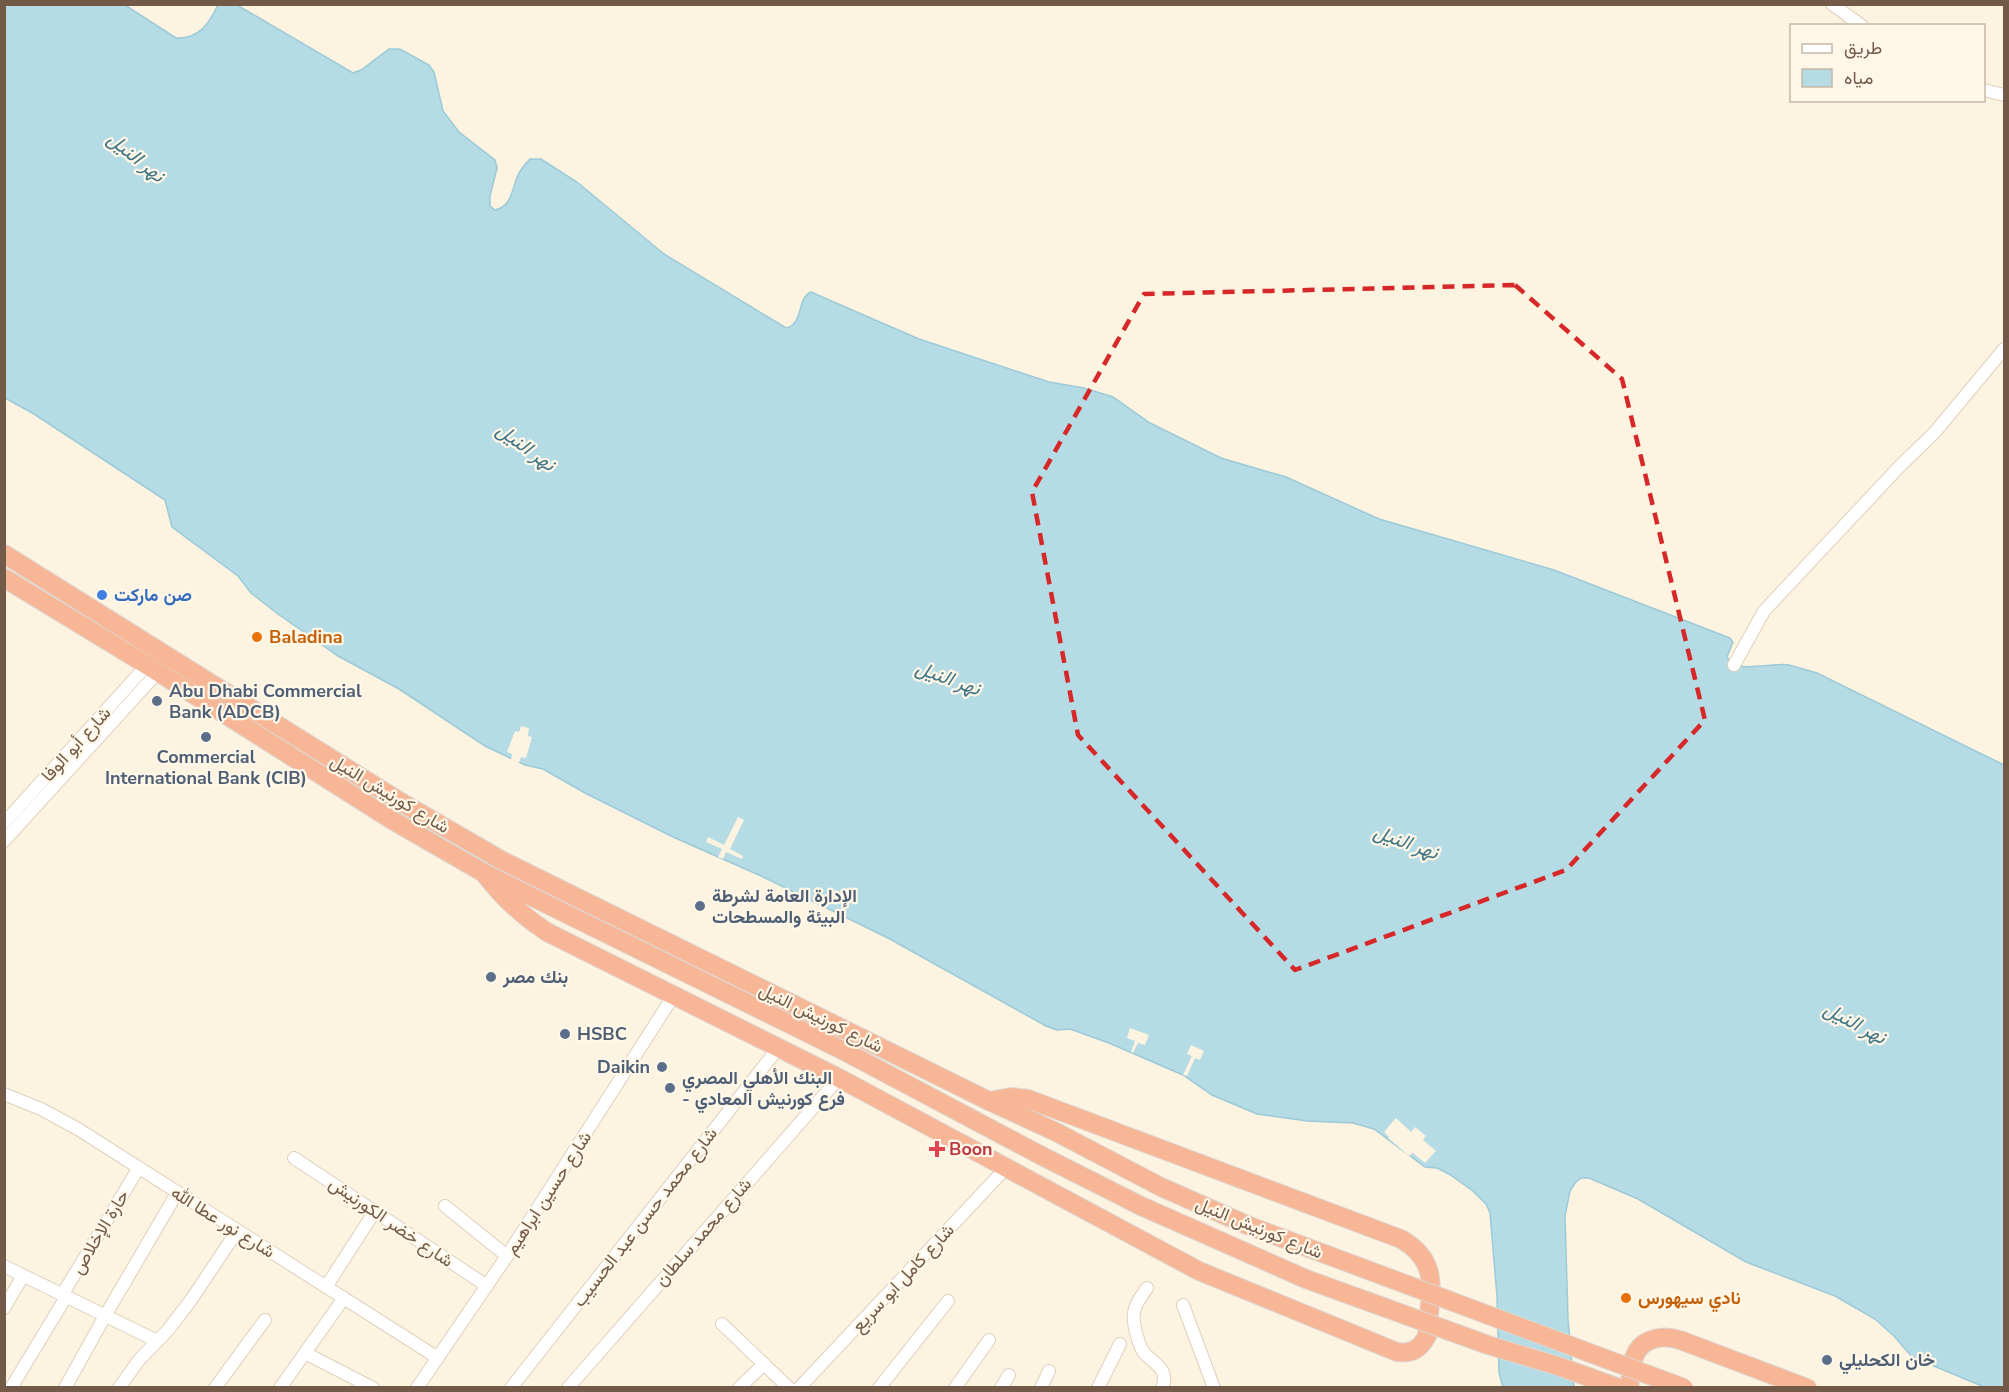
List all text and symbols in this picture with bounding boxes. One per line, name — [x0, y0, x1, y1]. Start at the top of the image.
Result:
legend — [1790, 24, 1985, 102]
text: طريق — [1844, 36, 1882, 60]
text: مياه — [1844, 66, 1873, 90]
water label: نهر النيل — [101, 125, 172, 189]
water label: نهر النيل — [491, 416, 562, 478]
place label: صن ماركت — [114, 583, 192, 607]
marker: صن ماركت — [95, 588, 109, 602]
place label: Baladina — [269, 625, 343, 649]
marker: Baladina — [250, 630, 264, 644]
water label: نهر النيل — [912, 654, 985, 703]
place label: Abu Dhabi Commercial Bank (ADCB) — [169, 679, 362, 724]
marker: Abu Dhabi Commercial Bank (ADCB) — [150, 694, 164, 708]
street label: شارع أبو الوفا — [36, 701, 116, 787]
marker: Commercial International Bank (CIB) — [199, 730, 213, 744]
place label: Commercial International Bank (CIB) — [105, 745, 307, 790]
street label: شارع كورنيش النيل — [326, 749, 454, 839]
water label: نهر النيل — [1370, 818, 1443, 867]
place label: الإدارة العامة لشرطة البيئة والمسطحات — [712, 884, 857, 929]
marker: الإدارة العامة لشرطة البيئة والمسطحات — [693, 899, 707, 913]
place label: بنك مصر — [502, 965, 568, 989]
marker: بنك مصر — [484, 970, 498, 984]
street label: شارع كورنيش النيل — [755, 978, 887, 1058]
water label: نهر النيل — [1819, 995, 1892, 1051]
place label: HSBC — [577, 1022, 627, 1046]
marker: HSBC — [558, 1027, 572, 1041]
place label: Daikin — [597, 1055, 650, 1079]
marker: Daikin — [655, 1060, 669, 1074]
place label: البنك الأهلي المصري - فرع كورنيش المعادي — [682, 1066, 845, 1114]
marker: البنك الأهلي المصري - فرع كورنيش المعادي — [663, 1081, 677, 1095]
street label: شارع محمد حسن عبد الحسيب — [567, 1122, 723, 1312]
street label: شارع حسين ابراهيم — [499, 1127, 597, 1259]
place label: Boon — [949, 1137, 993, 1161]
marker: Boon — [930, 1142, 944, 1156]
street label: شارع خضر الكورنيش — [324, 1171, 458, 1273]
street label: شارع محمد سلطان — [649, 1173, 757, 1291]
street label: شارع نور عطا الله — [166, 1180, 280, 1264]
street label: حارة الإخلاص — [65, 1185, 135, 1279]
street label: شارع كورنيش النيل — [1192, 1192, 1326, 1264]
street label: شارع كامل ابو سريع — [846, 1218, 960, 1338]
place label: نادي سيهورس — [1638, 1286, 1741, 1313]
marker: نادي سيهورس — [1619, 1291, 1633, 1305]
place label: خان الكحليلي — [1839, 1348, 1935, 1375]
marker: خان الكحليلي — [1820, 1353, 1834, 1367]

